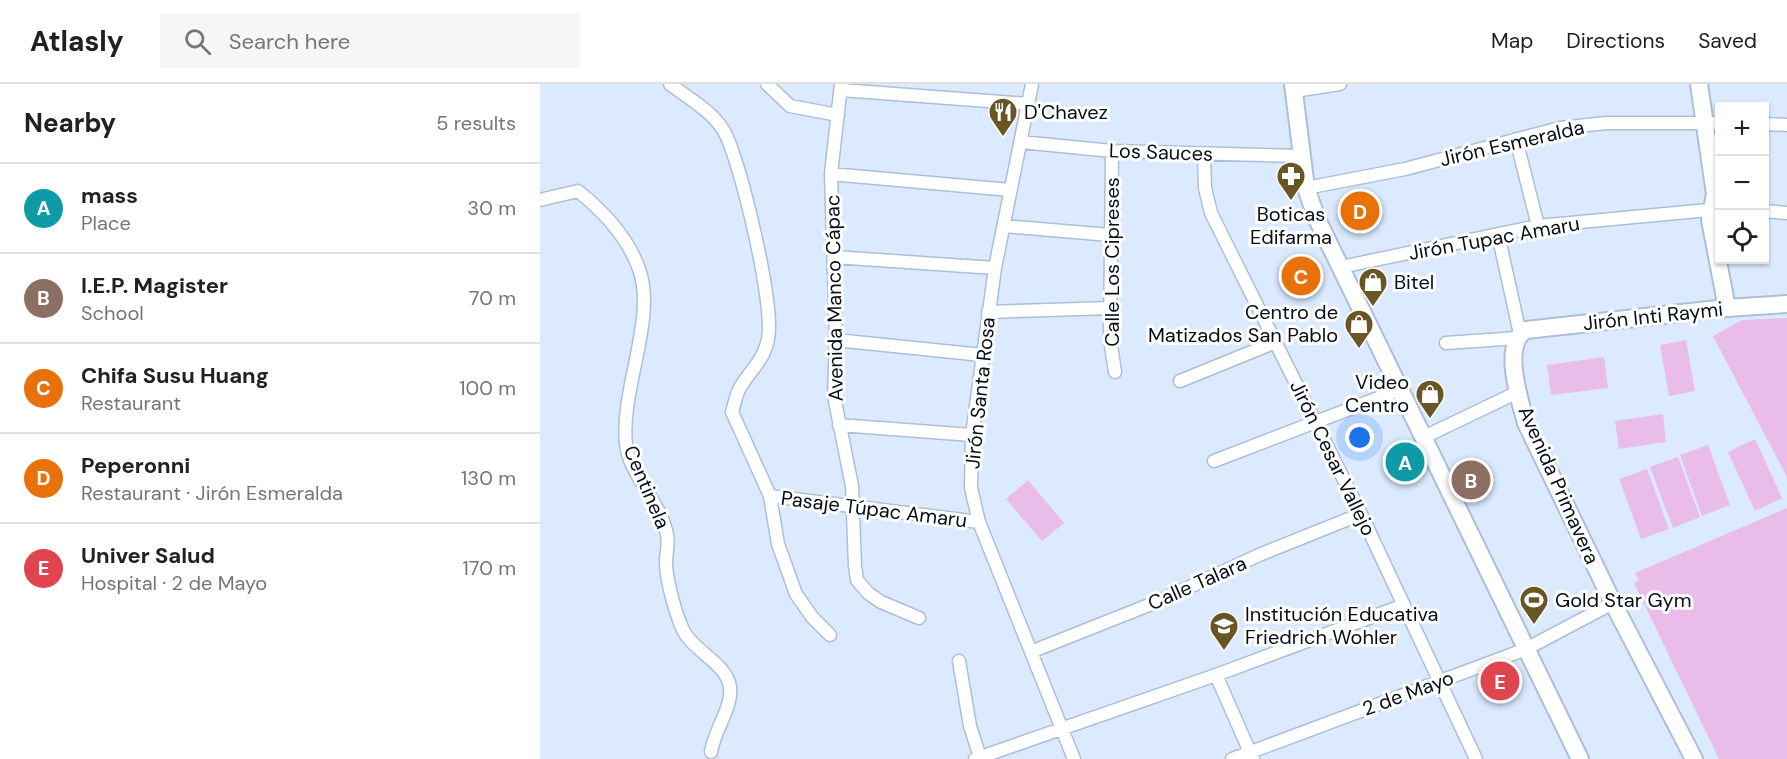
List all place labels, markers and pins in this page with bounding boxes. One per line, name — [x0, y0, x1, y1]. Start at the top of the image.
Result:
restaurant icon: D'Chavez — [987, 96, 1019, 138]
place label: D'Chavez — [1024, 99, 1108, 125]
pharmacy icon: Boticas Edifarma — [1275, 160, 1307, 202]
pin: D — [1340, 188, 1380, 234]
place label: Boticas Edifarma — [1250, 201, 1332, 250]
pin: C — [1282, 254, 1320, 298]
shop icon: Bitel — [1357, 266, 1389, 308]
place label: Bitel — [1394, 269, 1434, 295]
place label: Centro de Matizados San Pablo — [1148, 299, 1338, 348]
shop icon: Centro de Matizados San Pablo — [1343, 308, 1375, 350]
place label: Video Centro — [1345, 369, 1409, 418]
shop icon: Video Centro — [1414, 378, 1446, 420]
pin: A — [1386, 440, 1424, 484]
pin: B — [1452, 458, 1490, 502]
sports icon: Gold Star Gym — [1518, 584, 1550, 626]
place label: Gold Star Gym — [1555, 587, 1691, 613]
place label: Institución Educativa Friedrich Wohler — [1245, 601, 1439, 650]
school or university icon: Institución Educativa Friedrich Wohler — [1208, 610, 1240, 652]
pin: E — [1480, 658, 1520, 704]

